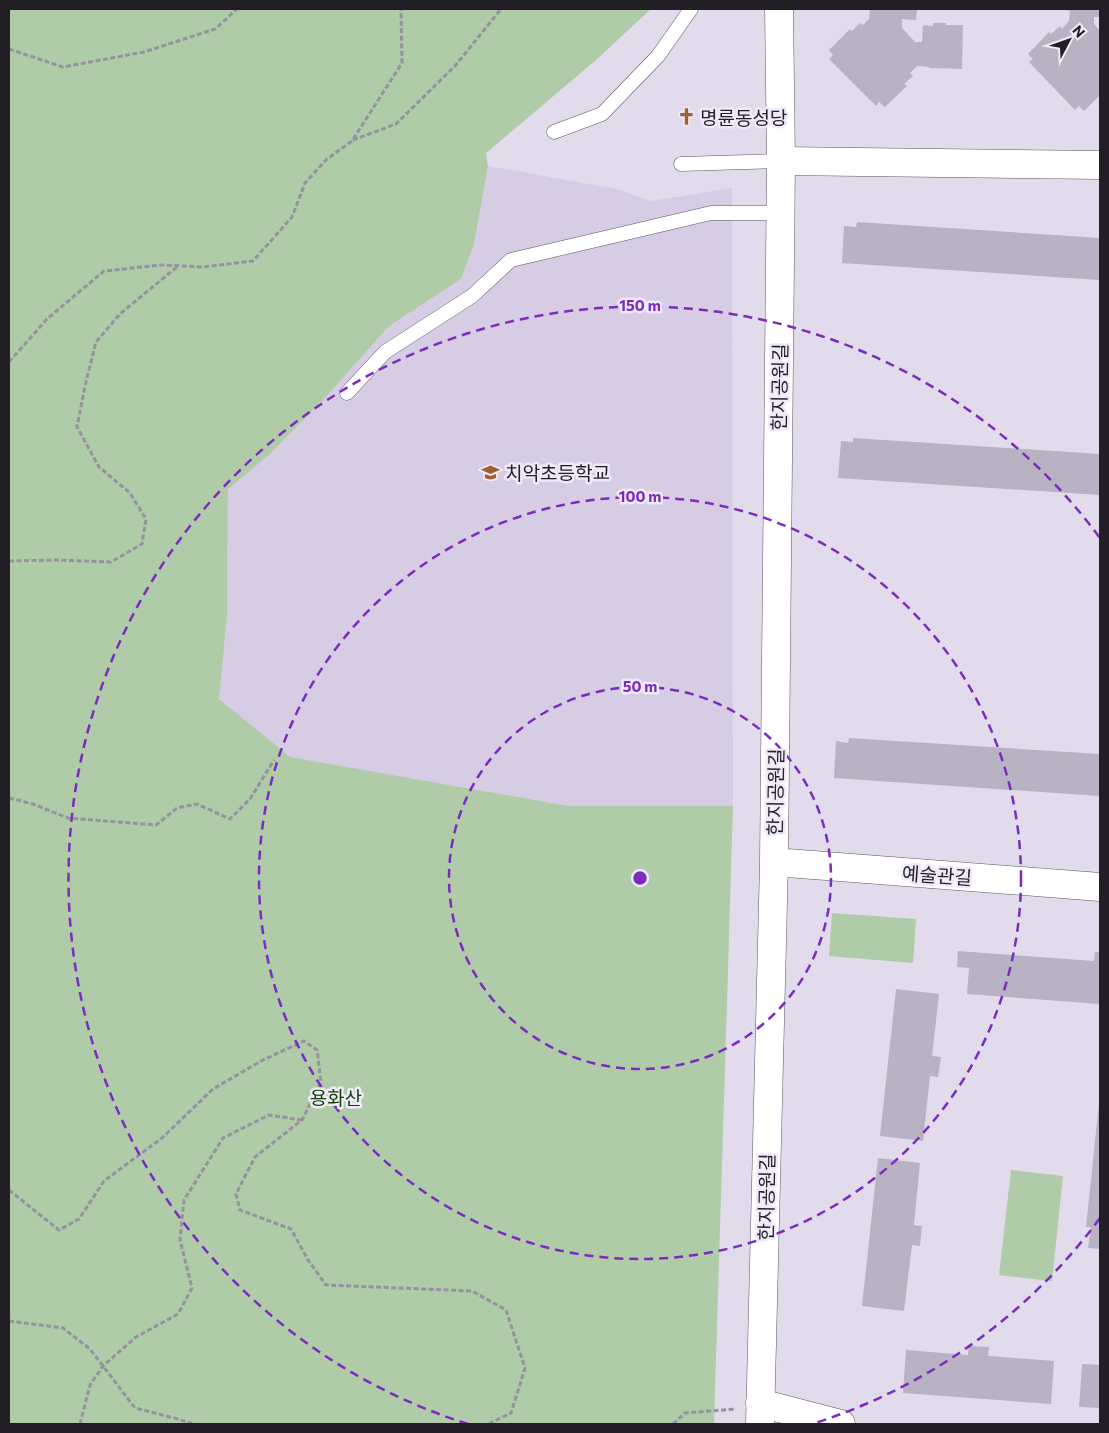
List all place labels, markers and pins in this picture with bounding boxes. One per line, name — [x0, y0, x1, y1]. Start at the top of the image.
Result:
place label: 명륜동성당 — [700, 106, 787, 129]
church icon: 명륜동성당 — [676, 107, 696, 127]
place label: 치악초등학교 — [505, 461, 610, 484]
school or university icon: 치악초등학교 — [481, 462, 501, 482]
centre of rings — [631, 869, 649, 887]

